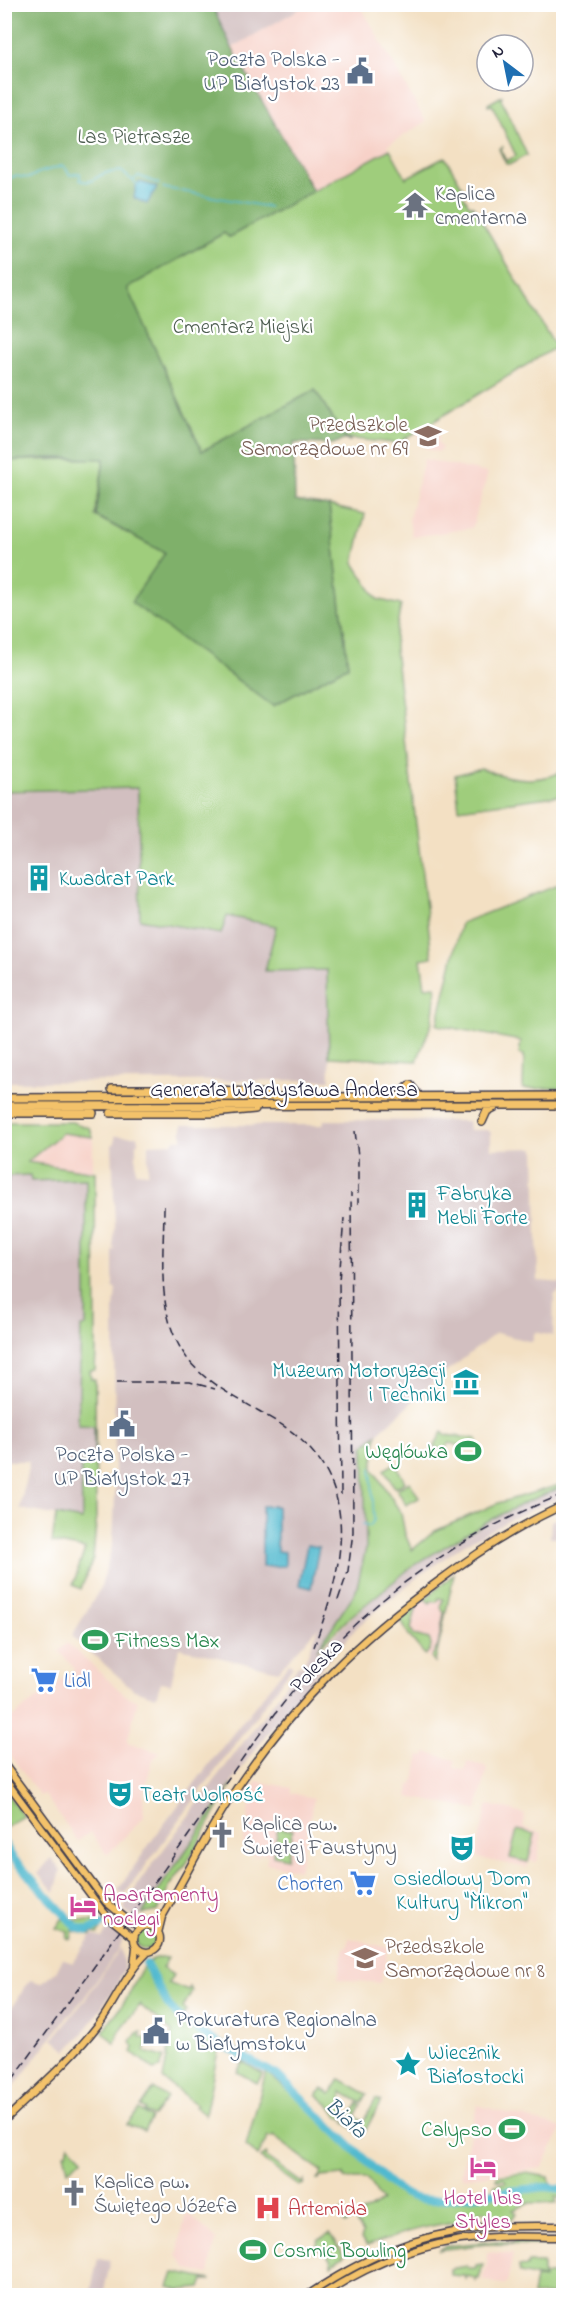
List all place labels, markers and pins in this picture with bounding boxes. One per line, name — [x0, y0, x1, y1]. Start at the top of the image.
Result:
place label: Poczta Polska - UP Białystok 23 — [203, 46, 340, 102]
public building icon: Poczta Polska - UP Białystok 23 — [345, 56, 375, 86]
place label: Kaplica cmentarna — [435, 180, 527, 234]
temple icon: Kaplica cmentarna — [400, 190, 430, 220]
place label: Przedszkole Samorządowe nr 69 — [240, 411, 409, 465]
school or university icon: Przedszkole Samorządowe nr 69 — [413, 421, 443, 451]
building icon: Kwadrat Park — [24, 863, 54, 893]
place label: Kwadrat Park — [59, 865, 175, 895]
place label: Fabryka Mebli Forte — [436, 1180, 528, 1234]
building icon: Fabryka Mebli Forte — [402, 1190, 432, 1220]
place label: Muzeum Motoryzacji i Techniki — [272, 1357, 446, 1411]
museum icon: Muzeum Motoryzacji i Techniki — [451, 1367, 481, 1397]
public building icon: Poczta Polska - UP Białystok 27 — [107, 1409, 137, 1439]
sports icon: Węglówka — [453, 1436, 483, 1466]
place label: Węglówka — [365, 1438, 448, 1470]
place label: Poczta Polska - UP Białystok 27 — [54, 1441, 191, 1497]
sports icon: Fitness Max — [80, 1625, 110, 1655]
place label: Fitness Max — [114, 1627, 219, 1657]
supermarket icon: Lidl — [29, 1665, 59, 1695]
place label: Lidl — [64, 1667, 91, 1697]
theatre icon: Teatr Wolność — [105, 1779, 135, 1809]
place label: Teatr Wolność — [140, 1781, 264, 1811]
place label: Kaplica pw. Świętej Faustyny — [242, 1810, 397, 1866]
church icon: Kaplica pw. Świętej Faustyny — [207, 1820, 237, 1850]
theatre icon: Osiedlowy Dom Kultury "Mikron" — [447, 1833, 477, 1863]
place label: Osiedlowy Dom Kultury "Mikron" — [393, 1865, 531, 1921]
supermarket icon: Chorten — [348, 1868, 378, 1898]
place label: Chorten — [277, 1870, 343, 1900]
place label: Apartamenty noclegi — [103, 1881, 218, 1937]
hotel icon: Apartamenty noclegi — [68, 1891, 98, 1921]
place label: Przedszkole Samorządowe nr 8 — [385, 1933, 545, 1987]
school or university icon: Przedszkole Samorządowe nr 8 — [350, 1943, 380, 1973]
place label: Prokuratura Regionalna w Białymstoku — [176, 2006, 377, 2062]
public building icon: Prokuratura Regionalna w Białymstoku — [141, 2016, 171, 2046]
place label: Wiecznik Białostocki — [427, 2039, 524, 2093]
place icon: Wiecznik Białostocki — [393, 2049, 423, 2079]
sports icon: Calypso — [497, 2114, 527, 2144]
place label: Calypso — [421, 2116, 492, 2148]
hotel icon: Hotel Ibis Styles — [468, 2152, 498, 2182]
place label: Kaplica pw. Świętego Józefa — [94, 2168, 237, 2224]
church icon: Kaplica pw. Świętego Józefa — [59, 2178, 89, 2208]
place label: Hotel Ibis Styles — [444, 2184, 522, 2240]
hospital icon: Artemida — [253, 2193, 283, 2223]
place label: Artemida — [288, 2195, 367, 2225]
sports icon: Cosmic Bowling — [238, 2235, 268, 2265]
place label: Cosmic Bowling — [273, 2237, 406, 2269]

